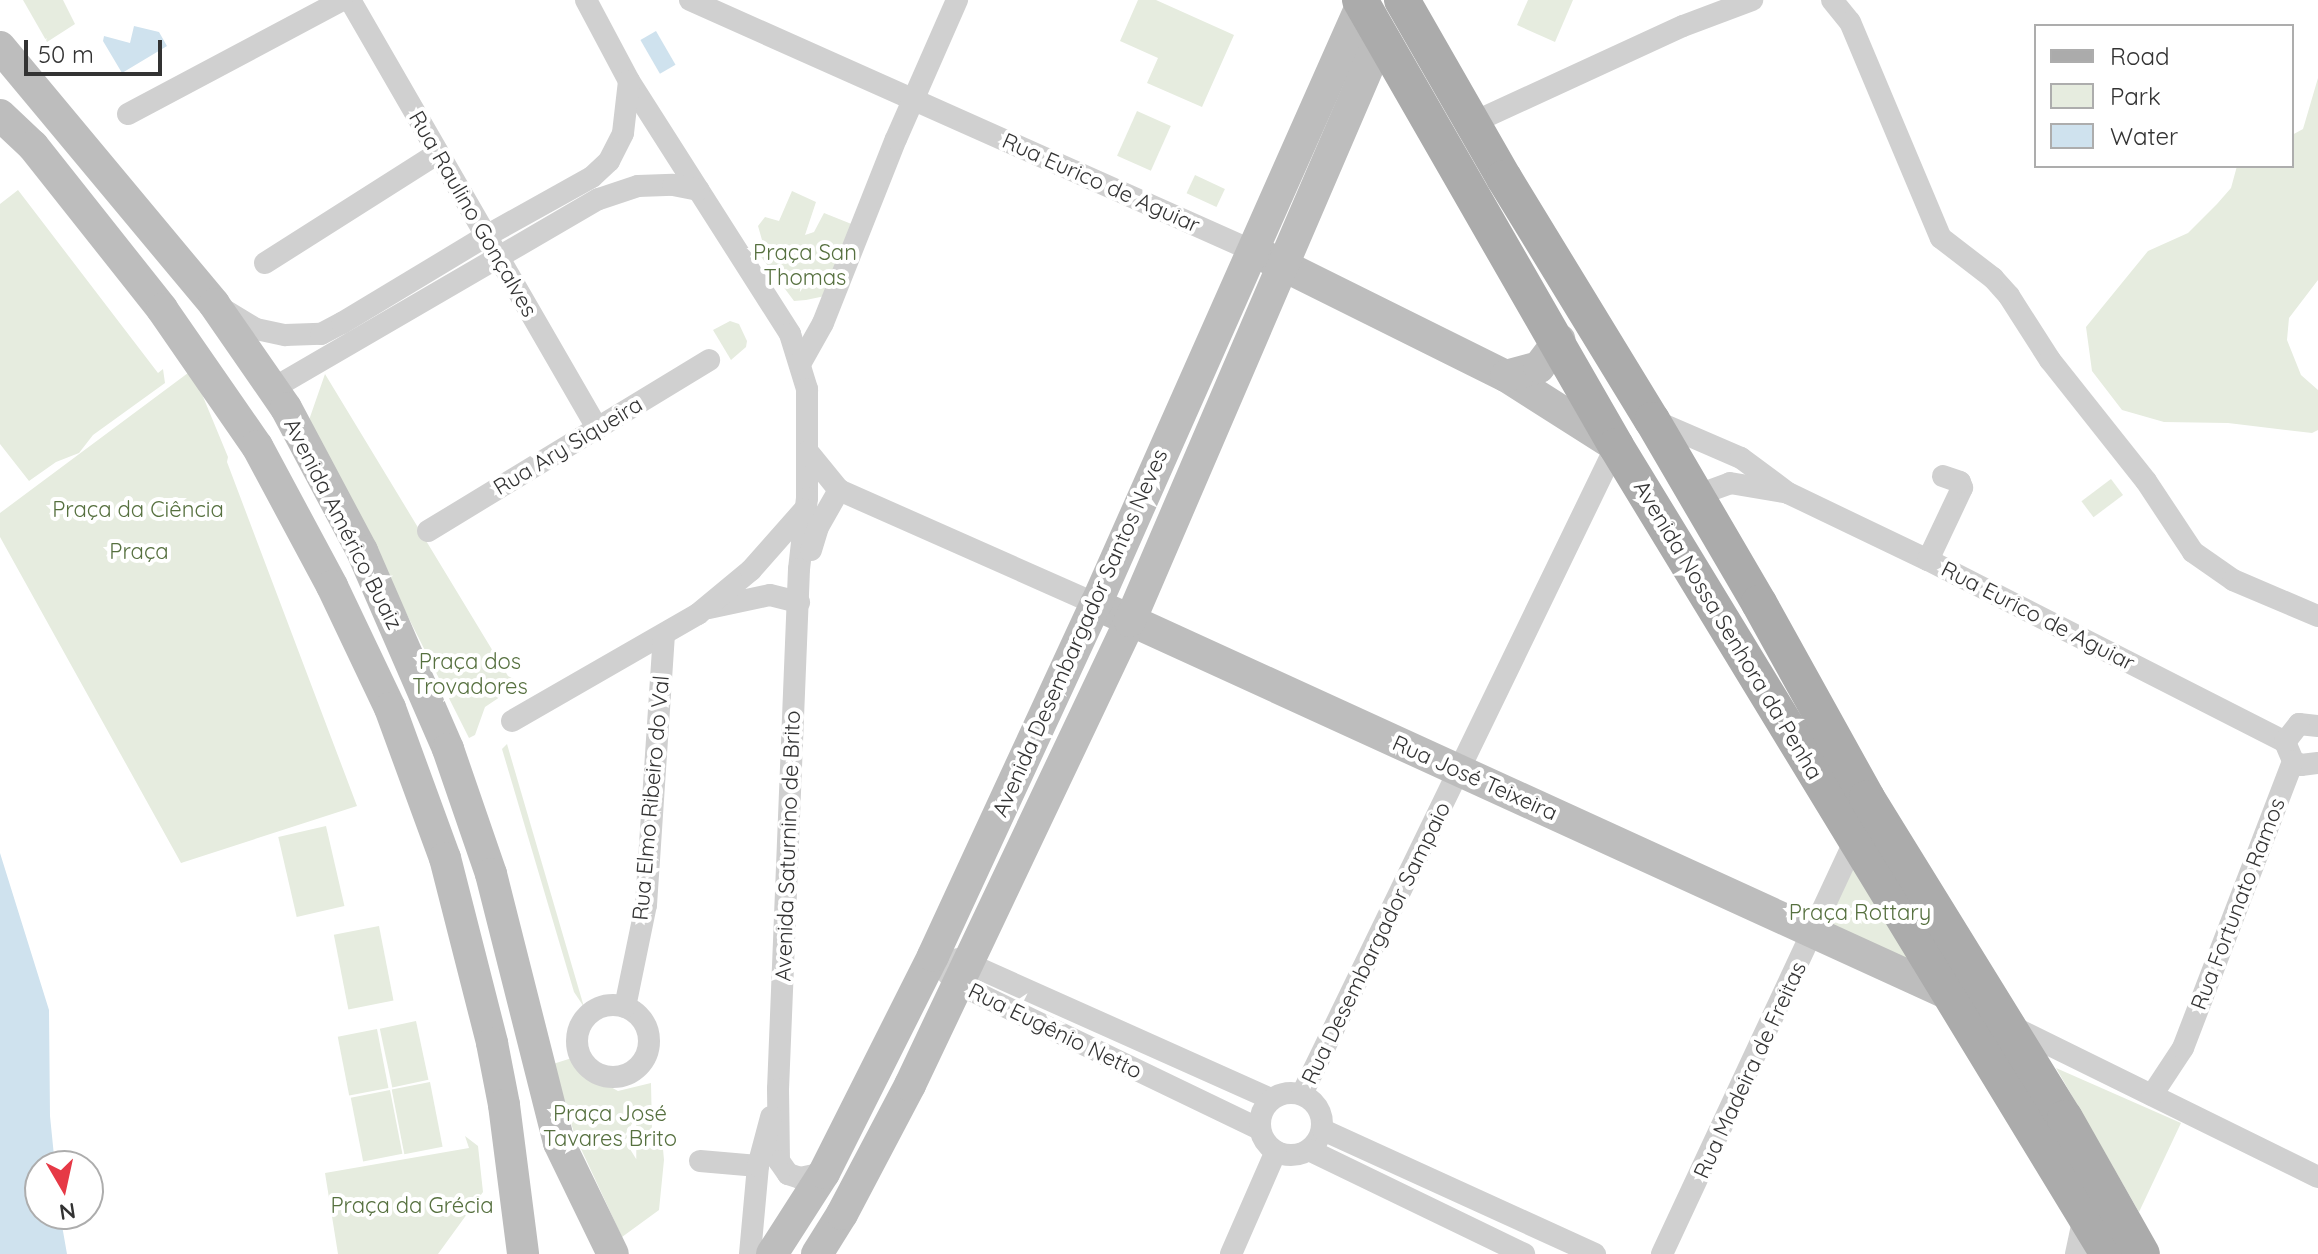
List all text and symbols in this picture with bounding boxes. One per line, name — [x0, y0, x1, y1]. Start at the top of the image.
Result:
scale bar — [28, 24, 166, 74]
legend — [2034, 24, 2294, 168]
text: 50 m — [38, 39, 94, 69]
text: Road — [2110, 41, 2170, 71]
text: Park — [2110, 81, 2161, 111]
street label: Rua Raulino Gonçalves — [403, 106, 543, 322]
text: Water — [2110, 121, 2178, 151]
street label: Rua Eurico de Aguiar — [998, 127, 1204, 239]
park label: Praça San Thomas — [753, 239, 857, 290]
street label: Rua Ary Siqueira — [489, 391, 647, 501]
street label: Avenida Américo Buaiz — [278, 414, 408, 634]
street label: Avenida Desembargador Santos Neves — [987, 445, 1173, 821]
street label: Avenida Nossa Senhora da Penha — [1628, 476, 1828, 784]
park label: Praça da Ciência — [52, 497, 224, 523]
park label: Praça — [109, 539, 169, 565]
street label: Rua Eurico de Aguiar — [1937, 556, 2139, 676]
park label: Praça dos Trovadores — [412, 648, 528, 700]
street label: Rua Elmo Ribeiro do Val — [627, 674, 675, 922]
street label: Avenida Saturnino de Brito — [770, 710, 806, 982]
street label: Rua José Teixeira — [1388, 730, 1562, 826]
street label: Rua Fortunato Ramos — [2185, 794, 2291, 1014]
street label: Rua Desembargador Sampaio — [1296, 798, 1456, 1088]
park label: Praça Rottary — [1789, 900, 1931, 926]
street label: Rua Madeira de Freitas — [1688, 957, 1812, 1183]
street label: Rua Eugênio Netto — [964, 978, 1146, 1084]
park label: Praça José Tavares Brito — [543, 1100, 677, 1152]
north arrow — [24, 1150, 104, 1230]
park label: Praça da Grécia — [330, 1193, 494, 1219]
text: N — [57, 1197, 78, 1227]

